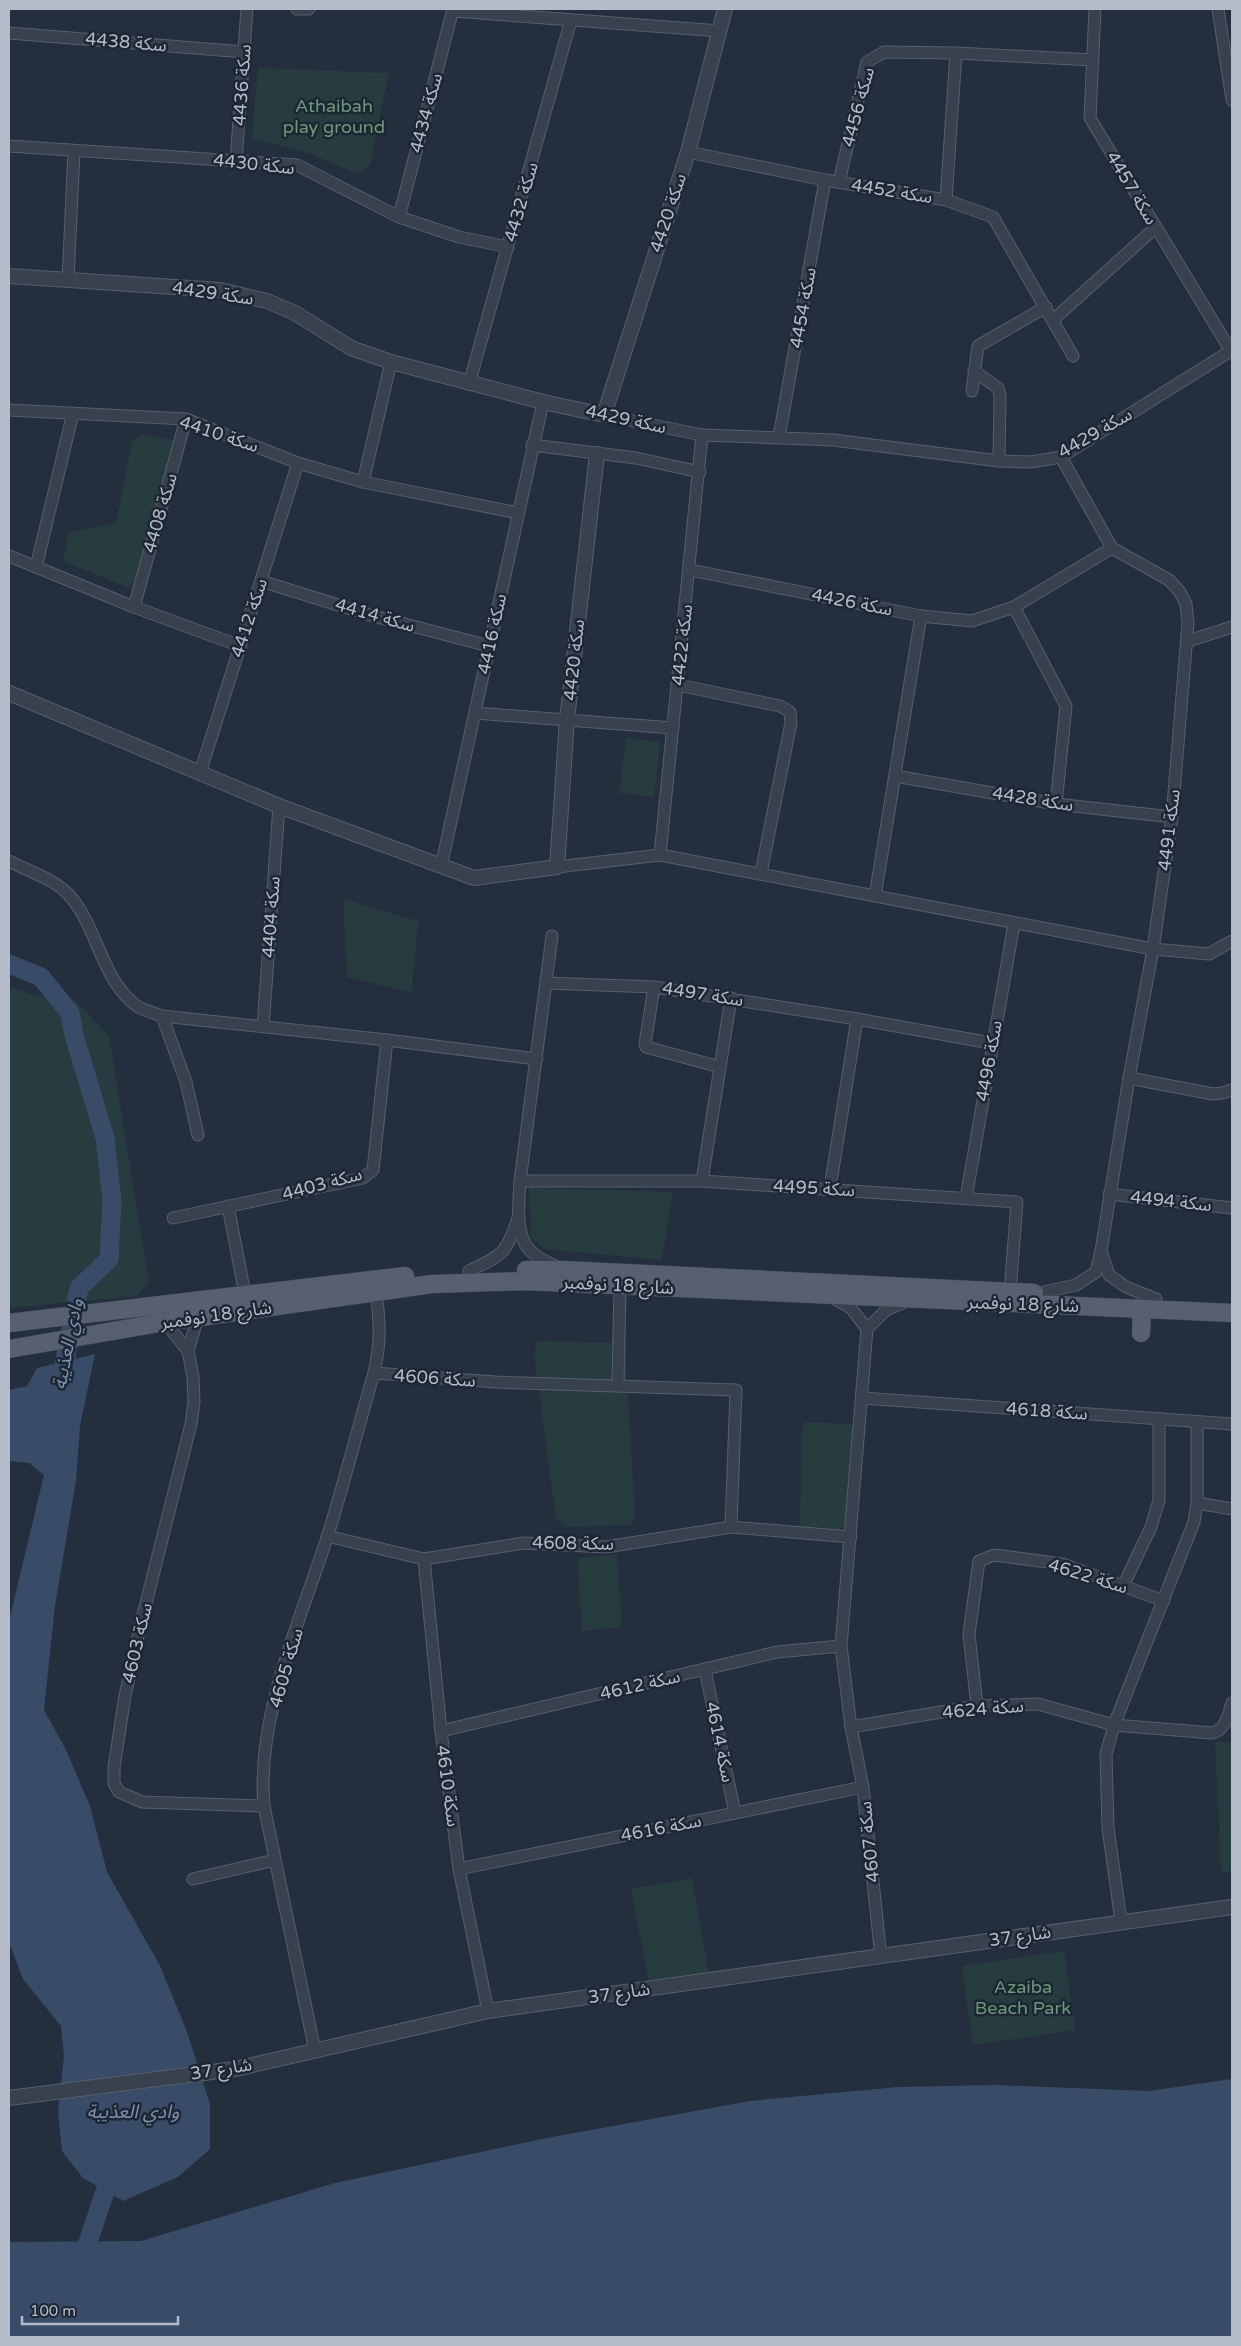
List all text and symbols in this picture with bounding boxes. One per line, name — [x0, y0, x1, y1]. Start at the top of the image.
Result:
street label: سكة 4438 — [84, 27, 168, 57]
street label: سكة 4436 — [228, 43, 256, 127]
street label: سكة 4456 — [837, 65, 879, 149]
street label: سكة 4434 — [405, 71, 447, 155]
park label: Athaibah play ground — [283, 95, 385, 138]
street label: سكة 4457 — [1101, 147, 1163, 229]
street label: سكة 4430 — [212, 149, 296, 179]
street label: سكة 4432 — [499, 160, 543, 244]
street label: سكة 4420 — [645, 171, 691, 255]
street label: سكة 4452 — [850, 174, 934, 208]
street label: سكة 4454 — [785, 266, 821, 350]
street label: سكة 4429 — [171, 276, 255, 310]
street label: سكة 4429 — [584, 400, 668, 438]
street label: سكة 4429 — [1054, 403, 1136, 463]
street label: سكة 4410 — [177, 411, 261, 457]
street label: سكة 4408 — [138, 471, 182, 555]
street label: سكة 4412 — [226, 576, 272, 660]
street label: سكة 4426 — [810, 583, 894, 621]
street label: سكة 4416 — [473, 592, 511, 676]
street label: سكة 4414 — [333, 593, 417, 637]
street label: سكة 4422 — [667, 603, 697, 687]
street label: سكة 4420 — [559, 618, 589, 702]
street label: سكة 4428 — [991, 782, 1075, 816]
street label: سكة 4491 — [1153, 788, 1185, 872]
street label: سكة 4404 — [257, 875, 285, 959]
street label: سكة 4497 — [661, 977, 745, 1011]
street label: سكة 4496 — [971, 1019, 1007, 1103]
street label: سكة 4403 — [280, 1163, 364, 1205]
street label: سكة 4495 — [773, 1175, 855, 1201]
street label: سكة 4494 — [1129, 1186, 1213, 1216]
street label: شارع 18 نوفمبر — [560, 1271, 675, 1302]
street label: شارع 18 نوفمبر — [965, 1291, 1079, 1320]
water label: وادي العذيبة — [48, 1296, 91, 1392]
street label: شارع 18 نوفمبر — [158, 1296, 273, 1337]
street label: سكة 4606 — [393, 1364, 477, 1392]
street label: سكة 4618 — [1005, 1397, 1089, 1425]
street label: سكة 4608 — [532, 1531, 614, 1555]
street label: سكة 4622 — [1046, 1554, 1130, 1598]
street label: سكة 4603 — [117, 1601, 157, 1685]
street label: سكة 4605 — [264, 1626, 308, 1710]
street label: سكة 4612 — [598, 1665, 682, 1705]
street label: سكة 4624 — [941, 1694, 1025, 1724]
street label: سكة 4614 — [701, 1700, 739, 1784]
street label: سكة 4610 — [431, 1744, 465, 1828]
street label: سكة 4607 — [854, 1800, 884, 1884]
street label: سكة 4616 — [619, 1809, 703, 1847]
street label: شارع 37 — [988, 1921, 1053, 1954]
park label: Azaiba Beach Park — [975, 1976, 1071, 2019]
street label: شارع 37 — [587, 1978, 652, 2011]
street label: شارع 37 — [188, 2053, 254, 2088]
water label: وادي العذيبة — [87, 2101, 180, 2126]
scale bar — [22, 2294, 179, 2326]
text: 100 m — [30, 2302, 76, 2320]

